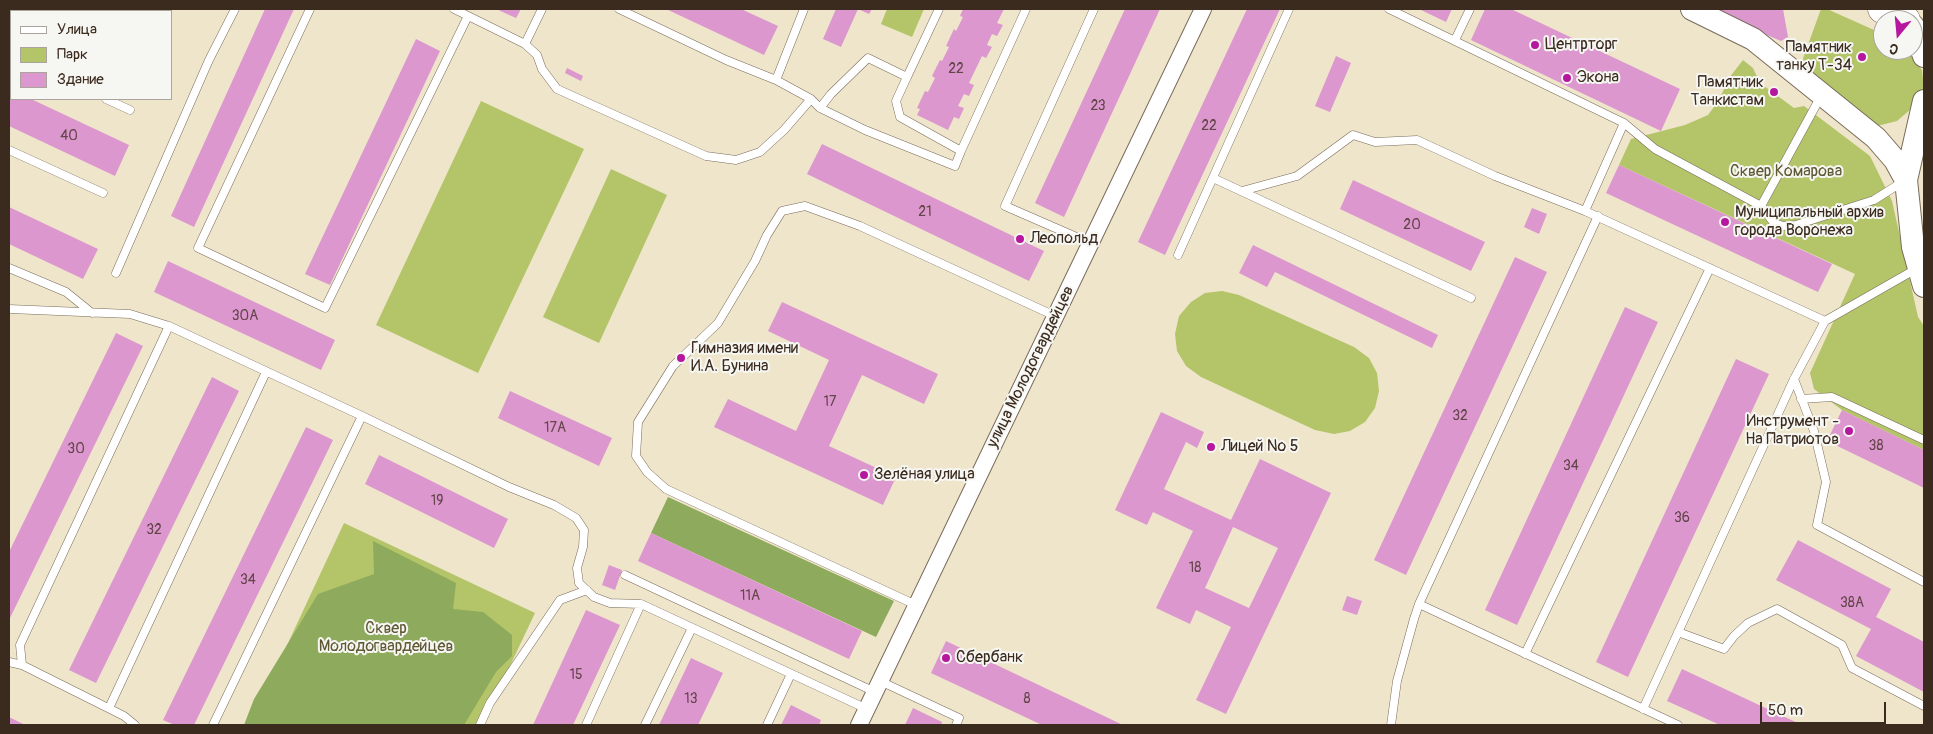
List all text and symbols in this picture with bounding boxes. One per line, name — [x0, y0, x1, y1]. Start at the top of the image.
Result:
legend — [10, 10, 172, 100]
north arrow — [1873, 10, 1923, 60]
text: Улица — [57, 20, 97, 39]
place label: Центрторг — [1545, 35, 1617, 55]
place label: Памятник танку Т-34 — [1776, 38, 1852, 76]
marker: Центрторг — [1529, 39, 1541, 51]
text: С — [1887, 39, 1900, 58]
text: Парк — [57, 45, 88, 64]
marker: Памятник танку Т-34 — [1856, 51, 1868, 63]
house number: 22 — [948, 61, 964, 77]
place label: Экона — [1577, 68, 1619, 88]
text: Здание — [57, 70, 104, 89]
marker: Экона — [1561, 72, 1573, 84]
place label: Памятник Танкистам — [1691, 73, 1764, 111]
marker: Памятник Танкистам — [1768, 86, 1780, 98]
house number: 23 — [1090, 98, 1106, 114]
house number: 22 — [1201, 118, 1217, 134]
house number: 40 — [60, 128, 78, 144]
park label: Сквер Комарова — [1730, 162, 1842, 182]
place label: Муниципальный архив города Воронежа — [1735, 203, 1884, 241]
house number: 21 — [918, 204, 932, 220]
marker: Муниципальный архив города Воронежа — [1719, 216, 1731, 228]
house number: 20 — [1403, 217, 1421, 233]
place label: Леопольд — [1030, 229, 1098, 249]
marker: Леопольд — [1014, 233, 1026, 245]
street label: улица Молодогвардейцев — [983, 283, 1079, 451]
house number: 30А — [232, 308, 258, 324]
place label: Гимназия имени И.А. Бунина — [691, 339, 798, 377]
marker: Гимназия имени И.А. Бунина — [675, 352, 687, 364]
house number: 17 — [824, 394, 836, 410]
house number: 32 — [1452, 408, 1468, 424]
place label: Инструмент - На Патриотов — [1745, 412, 1839, 450]
house number: 17А — [544, 420, 566, 436]
marker: Инструмент - На Патриотов — [1843, 425, 1855, 437]
place label: Лицей № 5 — [1221, 437, 1298, 457]
house number: 38 — [1869, 438, 1883, 454]
house number: 30 — [67, 441, 85, 457]
marker: Лицей № 5 — [1205, 441, 1217, 453]
house number: 34 — [1563, 458, 1579, 474]
place label: Зелёная улица — [874, 465, 975, 485]
marker: Зелёная улица — [858, 469, 870, 481]
house number: 19 — [431, 493, 443, 509]
house number: 36 — [1674, 510, 1690, 526]
house number: 32 — [146, 522, 162, 538]
house number: 18 — [1189, 560, 1201, 576]
house number: 34 — [240, 572, 256, 588]
house number: 11А — [740, 588, 760, 604]
house number: 38А — [1840, 595, 1864, 611]
park label: Сквер Молодогвардейцев — [319, 619, 453, 657]
place label: Сбербанк — [956, 648, 1023, 668]
marker: Сбербанк — [940, 652, 952, 664]
house number: 15 — [569, 667, 583, 683]
house number: 13 — [684, 691, 698, 707]
house number: 8 — [1023, 691, 1031, 707]
scale bar — [1763, 692, 1889, 724]
text: 50 m — [1768, 701, 1803, 720]

